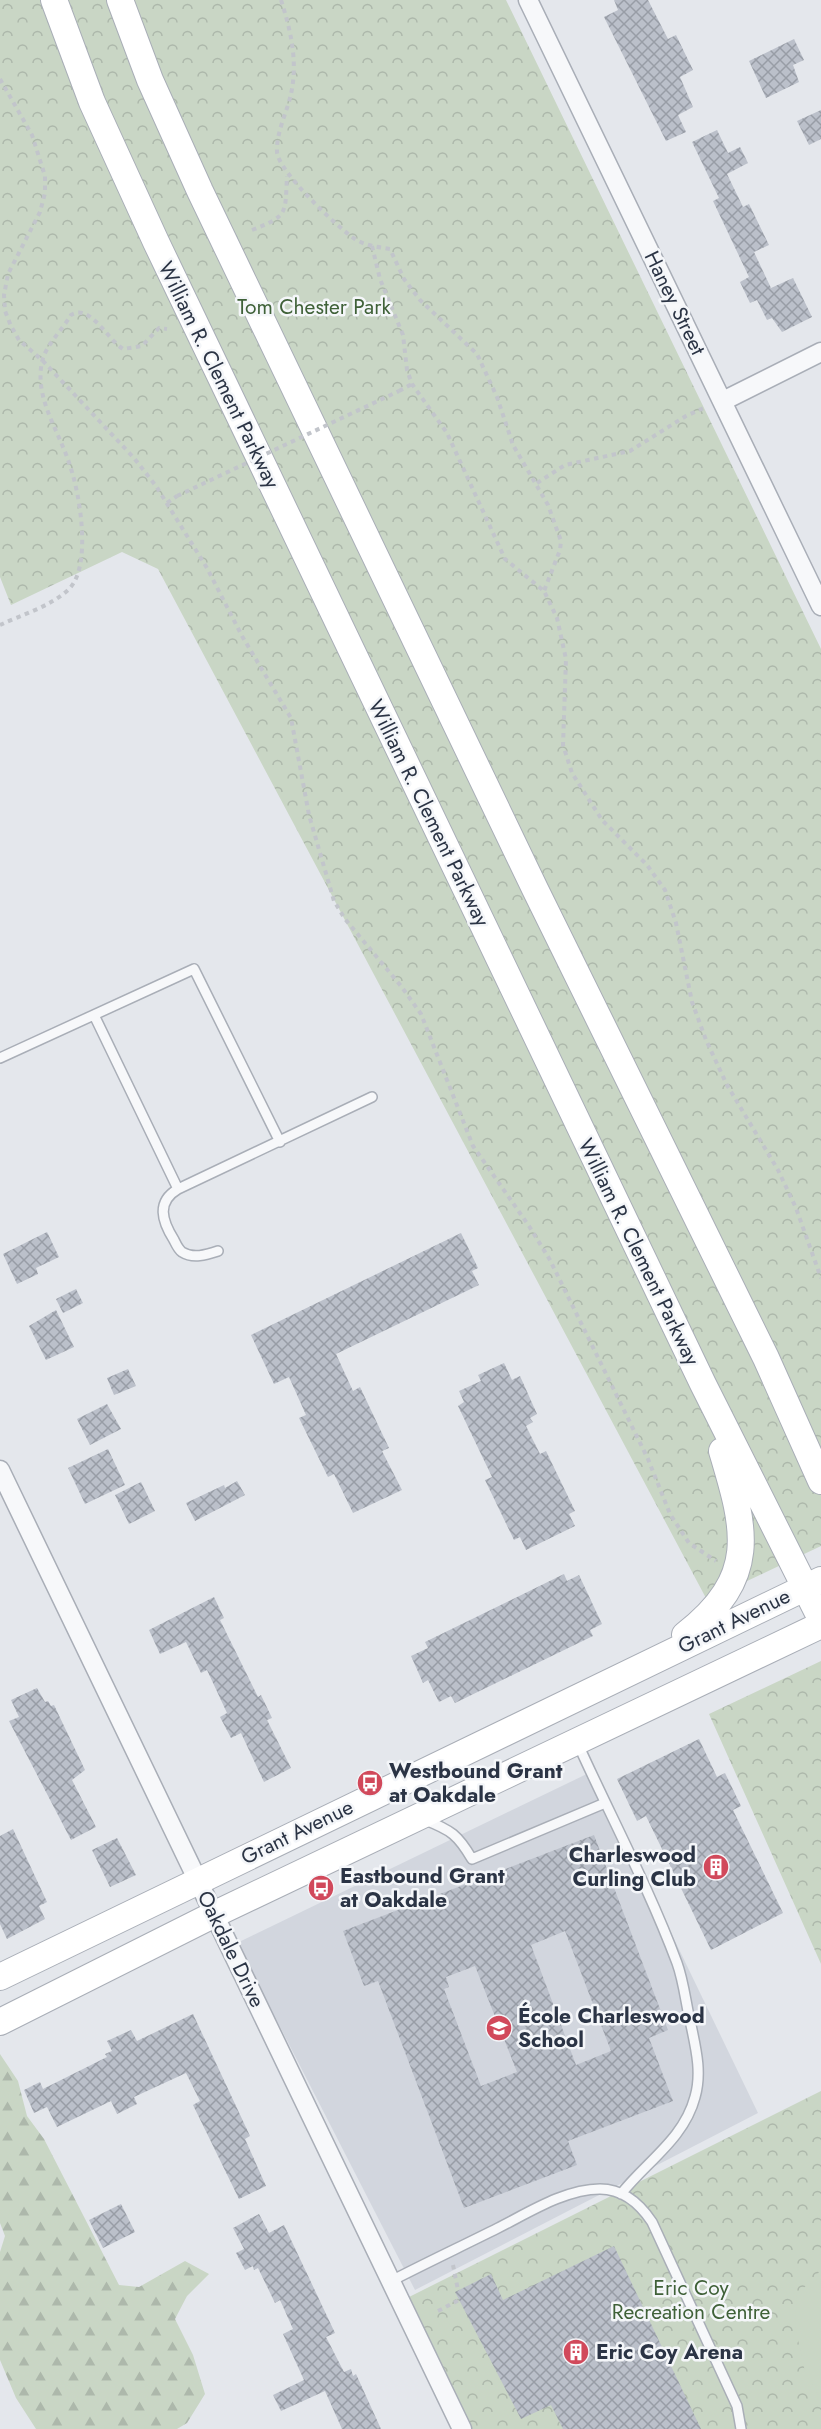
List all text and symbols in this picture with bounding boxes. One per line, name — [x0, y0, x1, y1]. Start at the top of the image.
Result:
street label: Haney Street — [637, 246, 713, 360]
street label: William R. Clement Parkway — [151, 256, 287, 494]
park label: Tom Chester Park — [237, 292, 391, 322]
street label: William R. Clement Parkway — [361, 694, 497, 932]
street label: William R. Clement Parkway — [571, 1133, 707, 1371]
street label: Grant Avenue — [673, 1581, 795, 1661]
place label: Westbound Grant at Oakdale — [389, 1756, 563, 1810]
bus stop icon: Westbound Grant at Oakdale — [355, 1768, 385, 1798]
street label: Grant Avenue — [236, 1792, 358, 1872]
place label: Charleswood Curling Club — [569, 1840, 696, 1894]
building icon: Charleswood Curling Club — [701, 1852, 731, 1882]
place label: Eastbound Grant at Oakdale — [340, 1861, 505, 1915]
bus stop icon: Eastbound Grant at Oakdale — [306, 1873, 336, 1903]
street label: Oakdale Drive — [190, 1886, 272, 2013]
place label: École Charleswood School — [518, 2001, 705, 2055]
school or university icon: École Charleswood School — [484, 2013, 514, 2043]
park label: Eric Coy Recreation Centre — [612, 2273, 771, 2327]
building icon: Eric Coy Arena — [561, 2337, 591, 2367]
place label: Eric Coy Arena — [596, 2337, 743, 2367]

